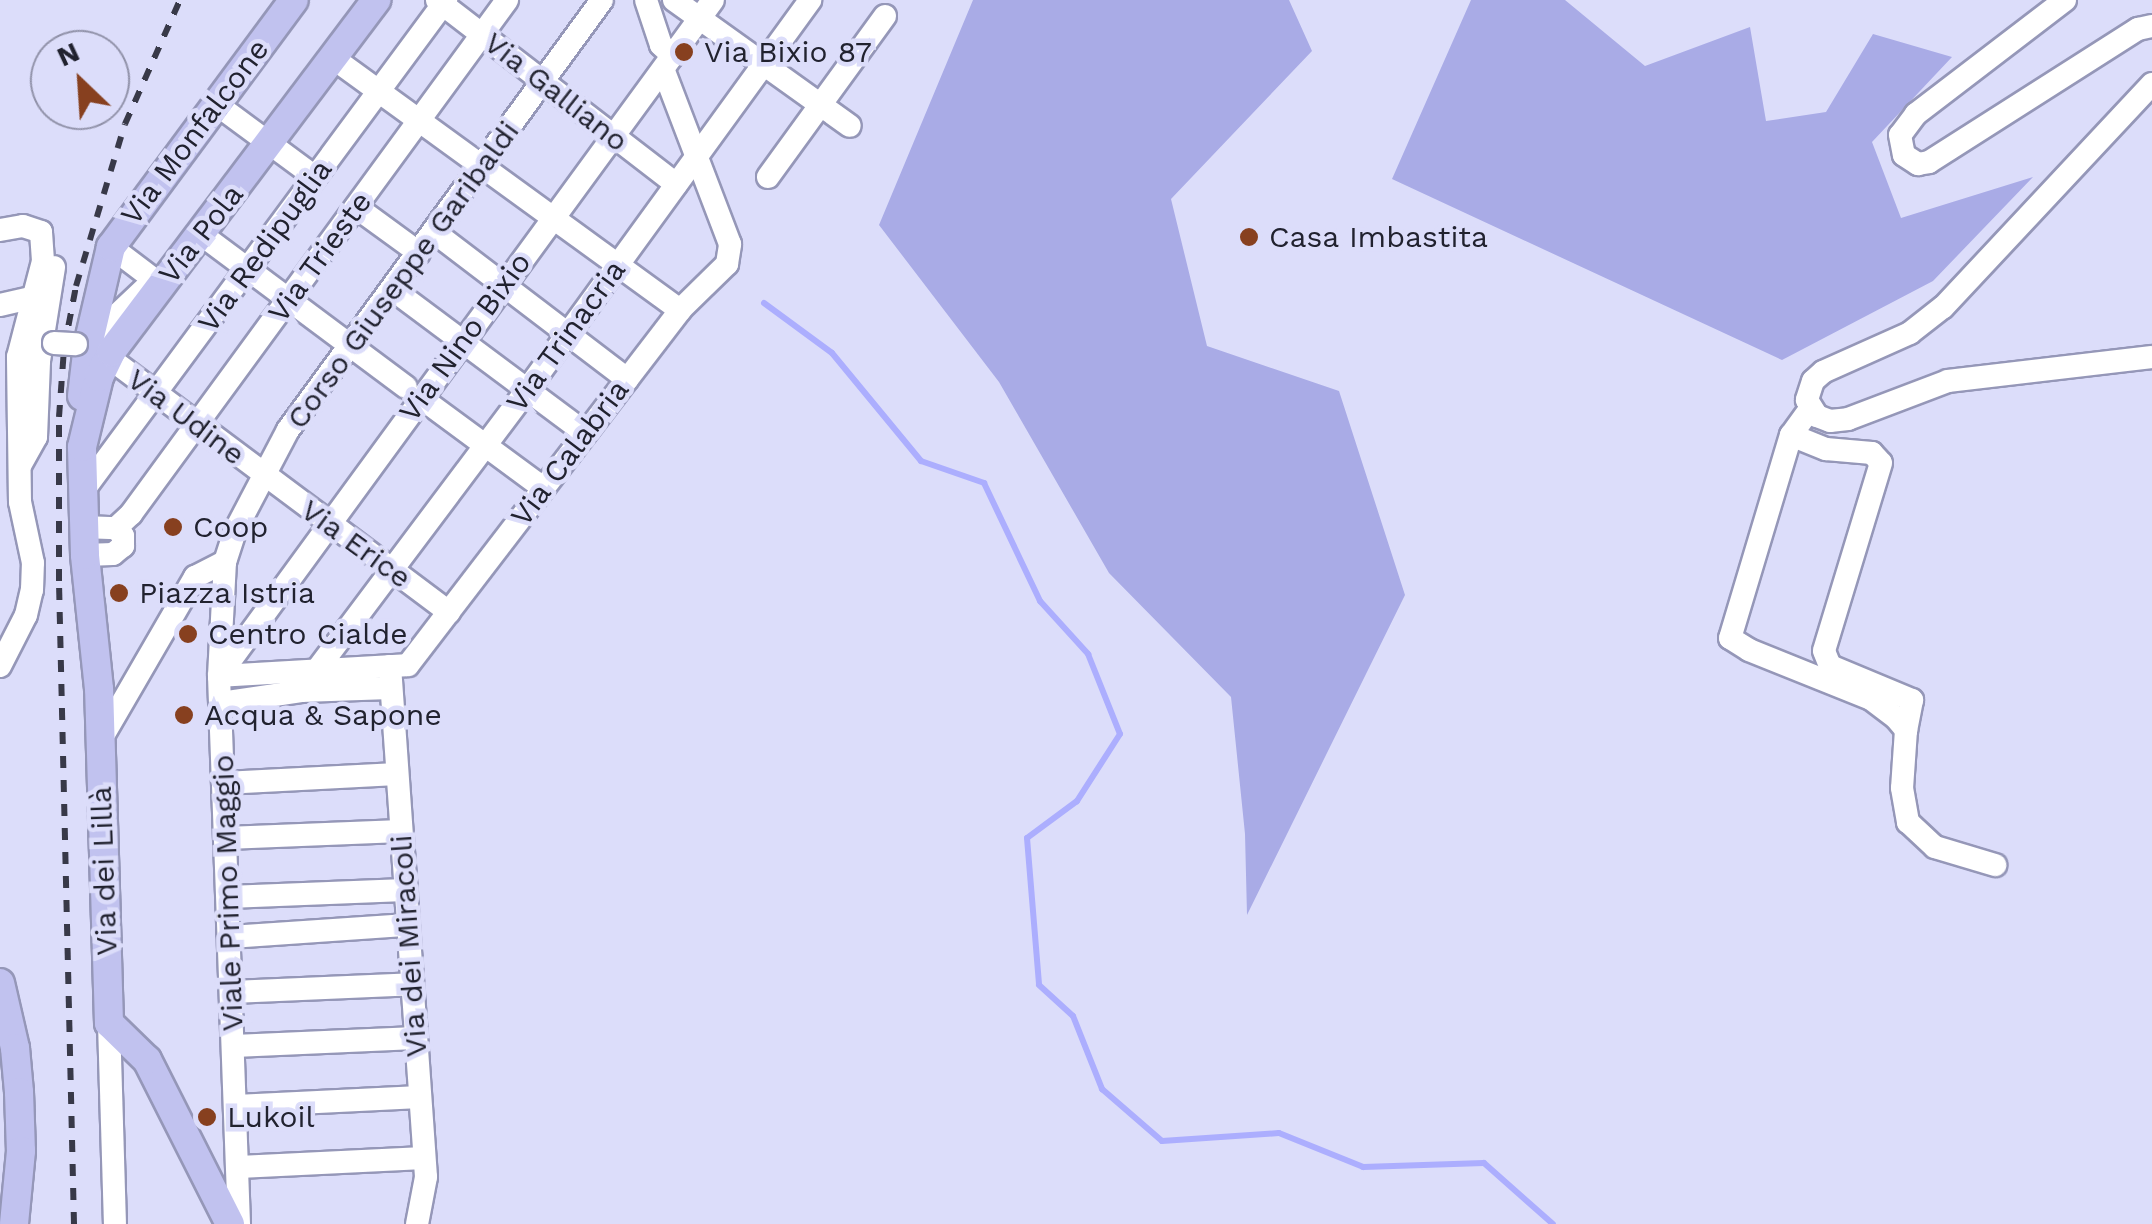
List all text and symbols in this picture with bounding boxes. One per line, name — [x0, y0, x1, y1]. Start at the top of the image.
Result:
street label: Via Galliano — [477, 24, 635, 160]
north arrow — [30, 30, 130, 130]
street label: Via Monfalcone — [113, 32, 277, 232]
place label: Via Bixio 87 — [704, 34, 873, 70]
text: N — [52, 35, 84, 74]
marker: Via Bixio 87 — [673, 41, 695, 63]
street label: Corso Giuseppe Garibaldi — [279, 114, 527, 436]
street label: Via Redipuglia — [190, 152, 340, 340]
street label: Via Pola — [151, 177, 251, 291]
street label: Via Trieste — [260, 184, 380, 330]
place label: Casa Imbastita — [1269, 219, 1489, 255]
marker: Casa Imbastita — [1238, 226, 1260, 248]
street label: Via Nino Bixio — [391, 245, 539, 429]
street label: Via Trinacria — [498, 252, 634, 420]
street label: Via Udine — [120, 361, 252, 473]
street label: Via Calabria — [503, 373, 637, 533]
street label: Via Erice — [294, 492, 418, 596]
place label: Coop — [193, 509, 268, 545]
marker: Coop — [162, 516, 184, 538]
place label: Piazza Istria — [139, 575, 316, 611]
marker: Piazza Istria — [108, 582, 130, 604]
place label: Centro Cialde — [208, 616, 408, 652]
marker: Centro Cialde — [177, 623, 199, 645]
place label: Acqua & Sapone — [204, 697, 442, 733]
marker: Acqua & Sapone — [173, 704, 195, 726]
street label: Viale Primo Maggio — [205, 754, 251, 1032]
street label: Via dei Lillà — [83, 785, 125, 957]
street label: Via dei Miracoli — [383, 833, 435, 1059]
place label: Lukoil — [227, 1099, 315, 1135]
marker: Lukoil — [196, 1106, 218, 1128]

